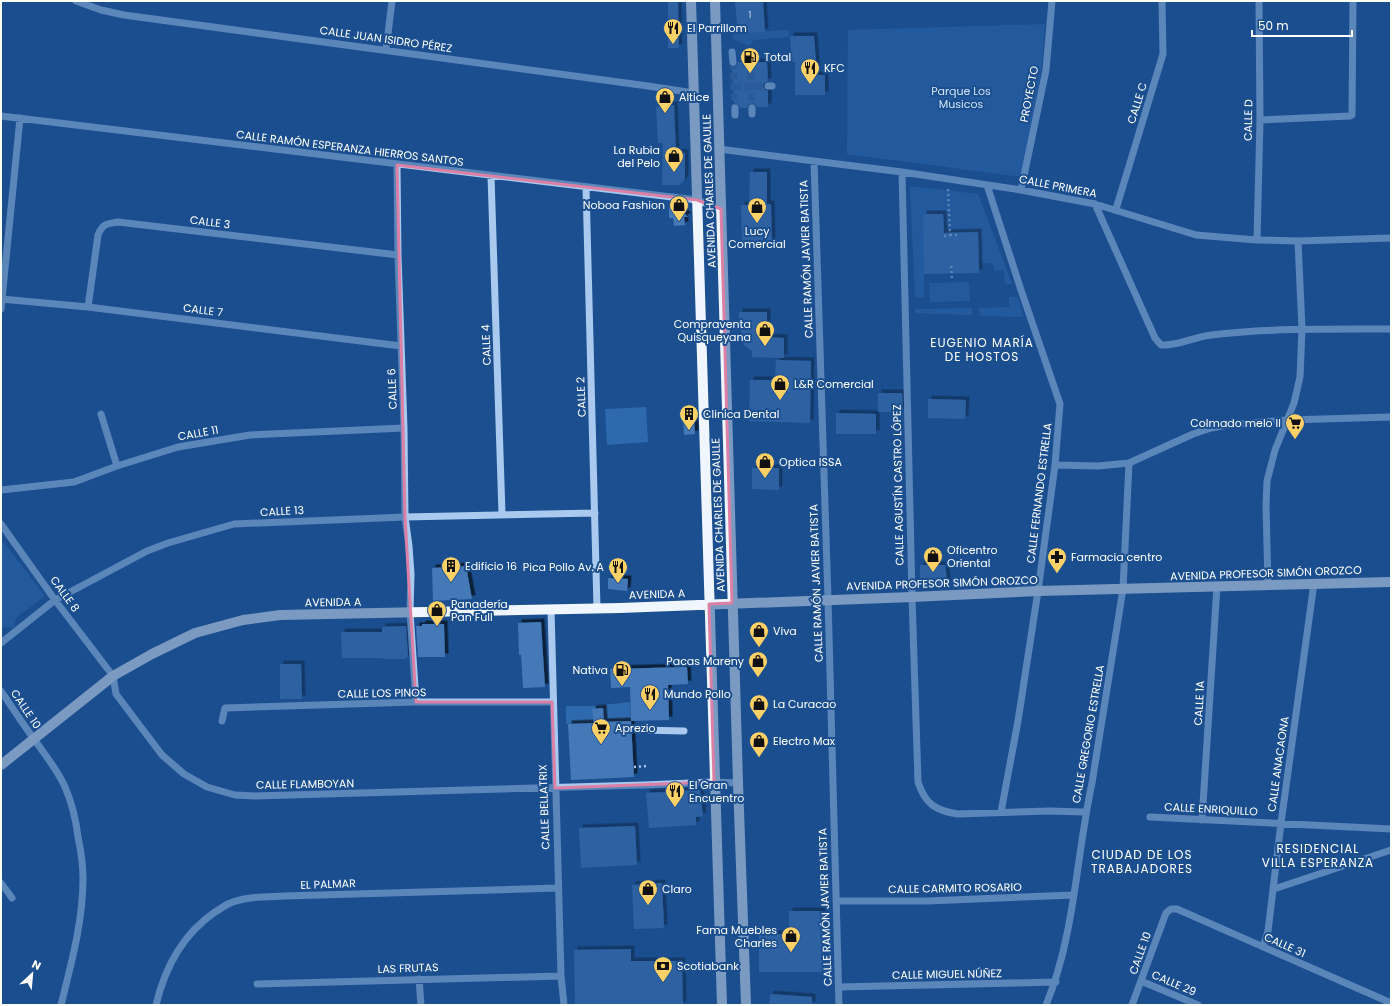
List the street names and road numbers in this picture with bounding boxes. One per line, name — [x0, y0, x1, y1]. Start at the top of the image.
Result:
street label: CALLE JUAN ISIDRO PÉREZ — [319, 22, 453, 56]
street label: PROYECTO — [1016, 64, 1042, 123]
street label: CALLE C — [1123, 80, 1151, 126]
street label: CALLE D — [1240, 99, 1256, 141]
street label: AVENIDA CHARLES DE GAULLE — [698, 114, 720, 268]
street label: CALLE RAMÓN ESPERANZA HIERROS SANTOS — [235, 126, 465, 170]
street label: CALLE PRIMERA — [1018, 171, 1099, 201]
street label: CALLE RAMÓN JAVIER BATISTA — [795, 179, 817, 338]
street label: CALLE 3 — [189, 212, 231, 232]
street label: CALLE 7 — [182, 300, 224, 320]
street label: CALLE 4 — [477, 324, 495, 366]
street label: CALLE 6 — [383, 368, 401, 410]
street label: CALLE 2 — [572, 377, 590, 417]
street label: CALLE AGUSTÍN CASTRO LÓPEZ — [889, 404, 907, 566]
street label: CALLE FERNANDO ESTRELLA — [1022, 421, 1056, 564]
street label: CALLE 11 — [176, 422, 220, 444]
street label: AVENIDA CHARLES DE GAULLE — [707, 438, 729, 592]
street label: CALLE 13 — [260, 502, 304, 520]
street label: CALLE RAMÓN JAVIER BATISTA — [805, 503, 827, 662]
street label: AVENIDA PROFESOR SIMÓN OROZCO — [1170, 562, 1362, 584]
street label: AVENIDA PROFESOR SIMÓN OROZCO — [846, 572, 1038, 594]
street label: CALLE 8 — [46, 573, 84, 615]
street label: AVENIDA A — [628, 585, 686, 603]
street label: AVENIDA A — [305, 593, 362, 610]
street label: CALLE GREGORIO ESTRELLA — [1068, 663, 1108, 805]
street label: CALLE 1A — [1190, 680, 1208, 726]
street label: CALLE LOS PINOS — [338, 684, 426, 702]
street label: CALLE 10 — [7, 686, 45, 732]
street label: CALLE ANACAONA — [1263, 715, 1293, 813]
street label: CALLE BELLATRIX — [535, 764, 553, 850]
street label: CALLE FLAMBOYAN — [256, 775, 354, 793]
street label: CALLE ENRIQUILLO — [1164, 799, 1259, 819]
street label: CALLE RAMÓN JAVIER BATISTA — [814, 827, 836, 986]
street label: EL PALMAR — [300, 875, 356, 893]
street label: CALLE CARMITO ROSARIO — [888, 879, 1022, 897]
street label: CALLE 10 — [1125, 929, 1155, 977]
street label: CALLE 31 — [1262, 929, 1308, 961]
street label: LAS FRUTAS — [377, 959, 439, 977]
street label: CALLE MIGUEL NÚÑEZ — [892, 965, 1002, 983]
street label: CALLE 29 — [1149, 966, 1199, 1000]

